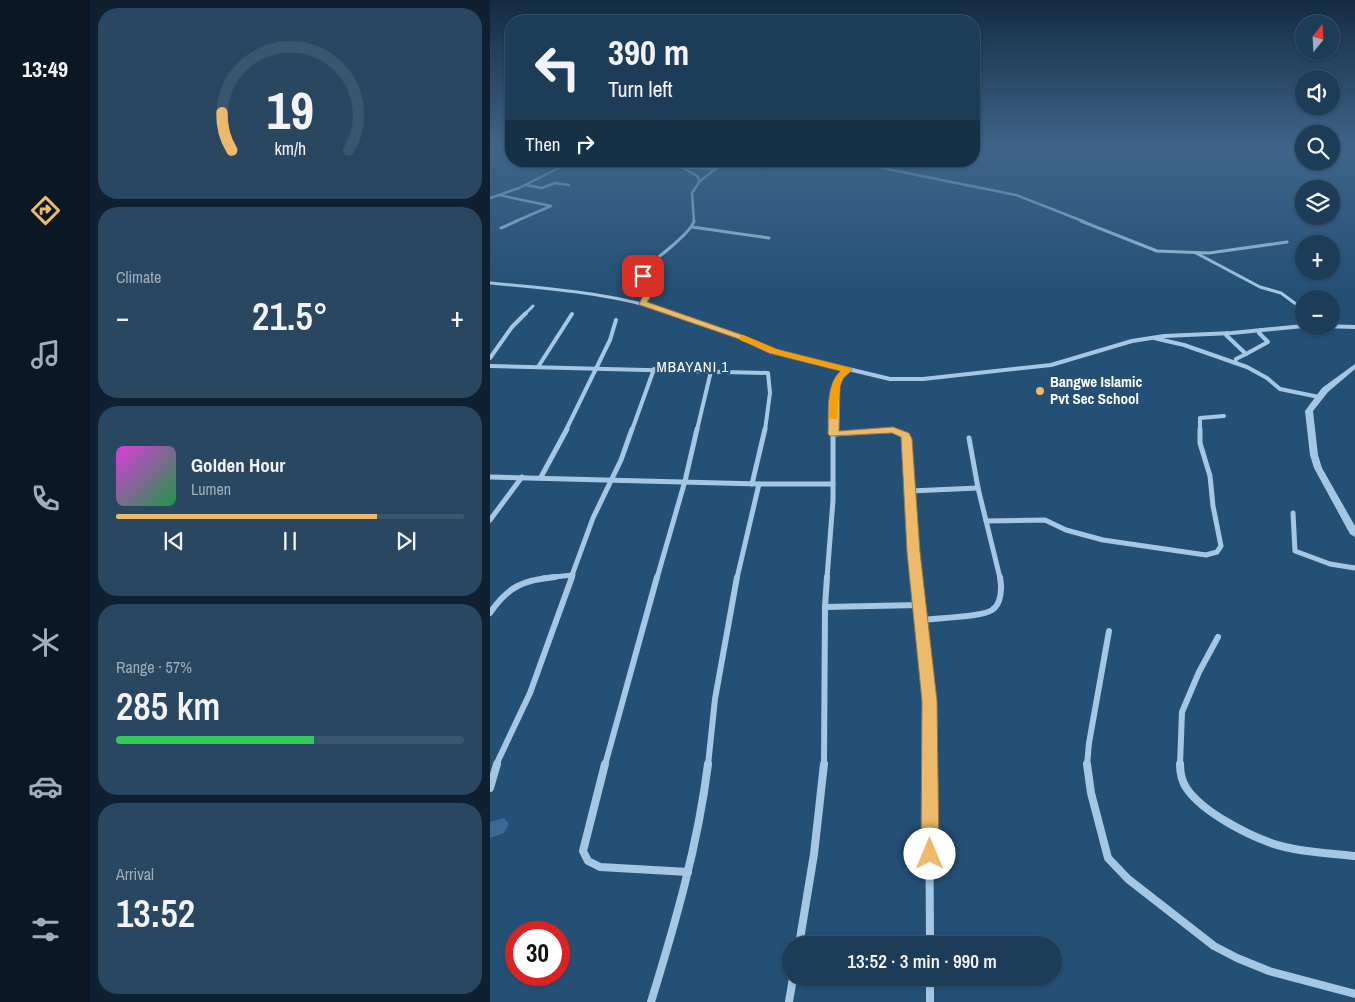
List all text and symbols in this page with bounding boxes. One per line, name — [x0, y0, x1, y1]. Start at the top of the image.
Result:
north arrow — [1295, 15, 1340, 60]
map controls — [1295, 15, 1340, 335]
text: 390 m — [608, 29, 689, 76]
icon: left — [525, 35, 590, 100]
text: 13:49 — [22, 54, 68, 84]
button: sound — [1295, 70, 1340, 115]
text: Turn left — [608, 74, 673, 104]
text: 19 — [266, 75, 314, 145]
button: search — [1295, 125, 1340, 170]
icon: right — [571, 130, 599, 158]
text: Then — [525, 131, 561, 157]
text: km/h — [274, 137, 306, 161]
button: layers — [1295, 180, 1340, 225]
icon: directions — [28, 193, 63, 228]
button: + — [1295, 235, 1340, 280]
pin — [622, 255, 664, 297]
icon: arrive — [629, 262, 657, 290]
text: Climate — [116, 266, 161, 288]
button: − — [1295, 290, 1340, 335]
text: 21.5° — [252, 291, 328, 342]
text: − — [116, 298, 129, 336]
text: + — [451, 298, 464, 336]
icon: music — [28, 337, 63, 372]
district label: MBAYANI 1 — [657, 356, 729, 377]
place label: Bangwe Islamic Pvt Sec School — [1050, 371, 1142, 409]
marker: Bangwe Islamic Pvt Sec School — [1034, 385, 1046, 397]
text: Golden Hour — [191, 452, 285, 478]
text: Lumen — [191, 478, 231, 500]
icon: phone — [28, 481, 63, 516]
icon: previous — [160, 527, 188, 555]
icon: pause — [276, 527, 304, 555]
icon: next — [392, 527, 420, 555]
icon: climate — [28, 625, 63, 660]
text: Range · 57% — [116, 656, 192, 678]
text: 285 km — [116, 681, 220, 732]
icon: car — [28, 769, 63, 804]
position arrow — [903, 827, 955, 879]
text: Arrival — [116, 863, 154, 885]
text: 13:52 — [116, 888, 195, 939]
icon: filters — [28, 912, 63, 947]
speed limit sign: 30 — [505, 921, 570, 986]
text: 13:52 · 3 min · 990 m — [847, 948, 997, 974]

